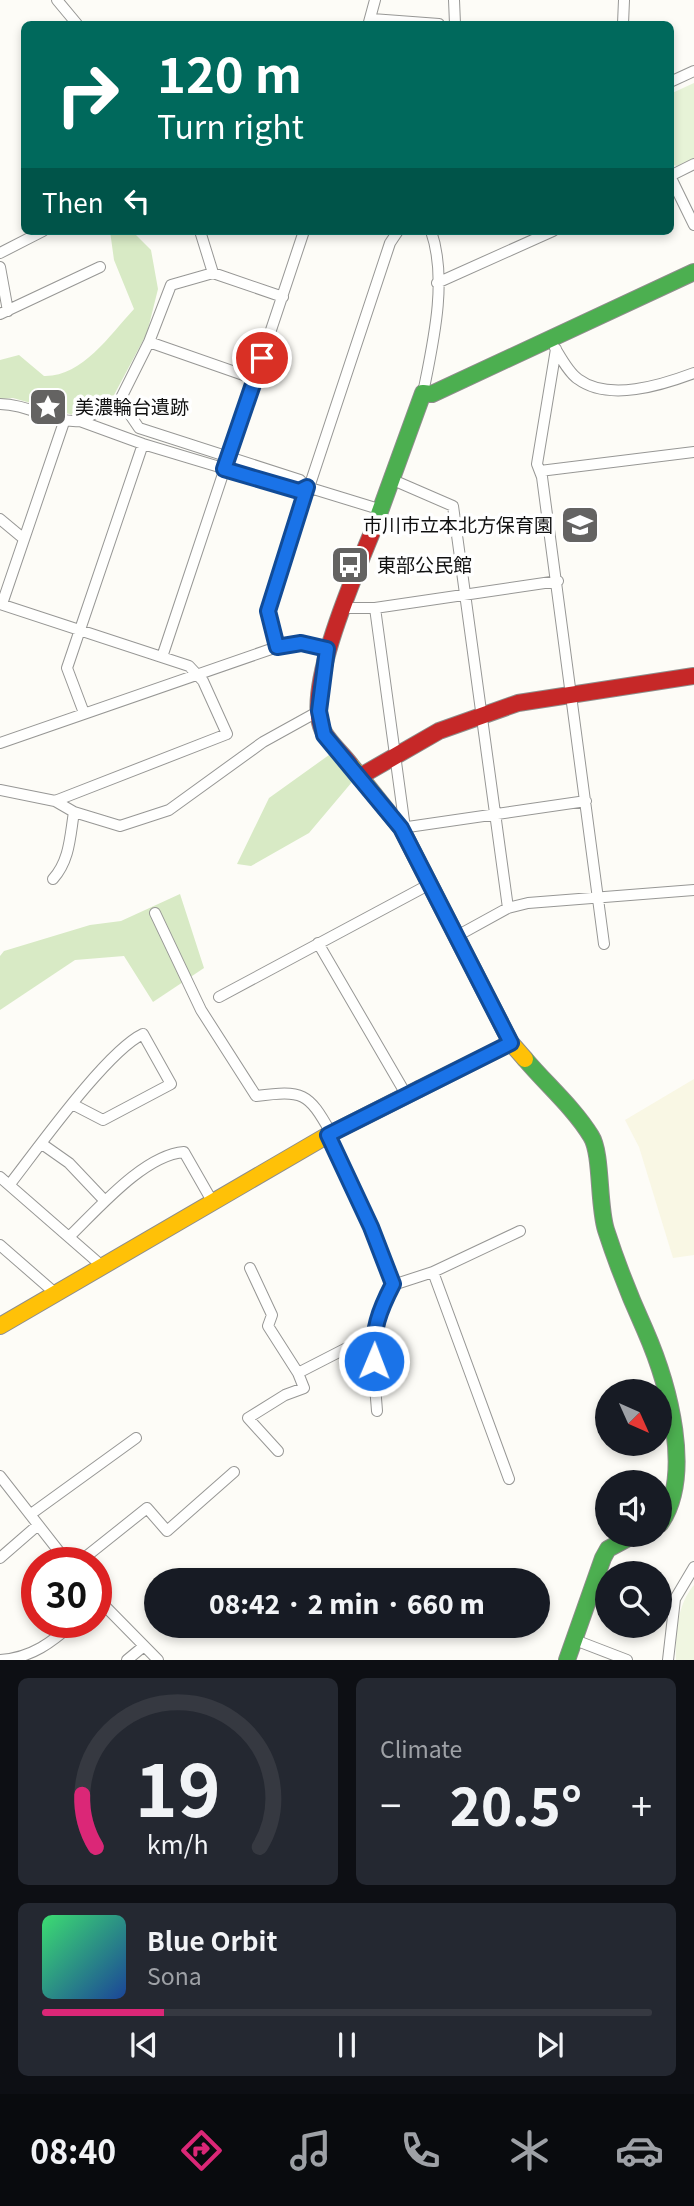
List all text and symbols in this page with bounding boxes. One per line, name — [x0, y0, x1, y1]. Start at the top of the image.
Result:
text: 120 m — [157, 36, 302, 107]
icon: right — [42, 49, 133, 140]
text: Turn right — [157, 102, 304, 148]
icon: left — [118, 182, 156, 220]
text: Then — [42, 183, 104, 220]
pin — [232, 328, 292, 388]
icon: arrive — [243, 339, 281, 377]
place icon: 美濃輪台遺跡 — [27, 386, 69, 428]
place label: 美濃輪台遺跡 — [75, 392, 189, 419]
school or university icon: 市川市立本北方保育園 — [559, 504, 601, 546]
place label: 市川市立本北方保育園 — [363, 510, 553, 537]
bus stop icon: 東部公民館 — [329, 544, 371, 586]
place label: 東部公民館 — [377, 550, 472, 577]
position arrow — [337, 1324, 411, 1398]
north arrow — [595, 1379, 672, 1456]
map controls — [595, 1379, 672, 1638]
button: sound — [595, 1470, 672, 1547]
speed limit sign: 30 — [21, 1547, 112, 1638]
button: search — [595, 1561, 672, 1638]
text: 08:42 · 2 min · 660 m — [209, 1584, 485, 1621]
text: Climate — [380, 1731, 462, 1765]
text: 19 — [135, 1734, 221, 1839]
text: 20.5° — [450, 1766, 582, 1841]
text: − — [380, 1776, 401, 1831]
text: + — [631, 1776, 652, 1831]
text: km/h — [147, 1825, 209, 1861]
text: Blue Orbit — [147, 1921, 277, 1958]
text: Sona — [147, 1958, 202, 1992]
icon: previous — [125, 2026, 163, 2064]
icon: pause — [328, 2026, 366, 2064]
icon: next — [531, 2026, 569, 2064]
icon: directions — [177, 2126, 226, 2175]
icon: music — [286, 2126, 335, 2175]
icon: phone — [396, 2126, 445, 2175]
icon: climate — [505, 2126, 554, 2175]
icon: car — [615, 2126, 664, 2175]
text: 08:40 — [30, 2127, 116, 2173]

